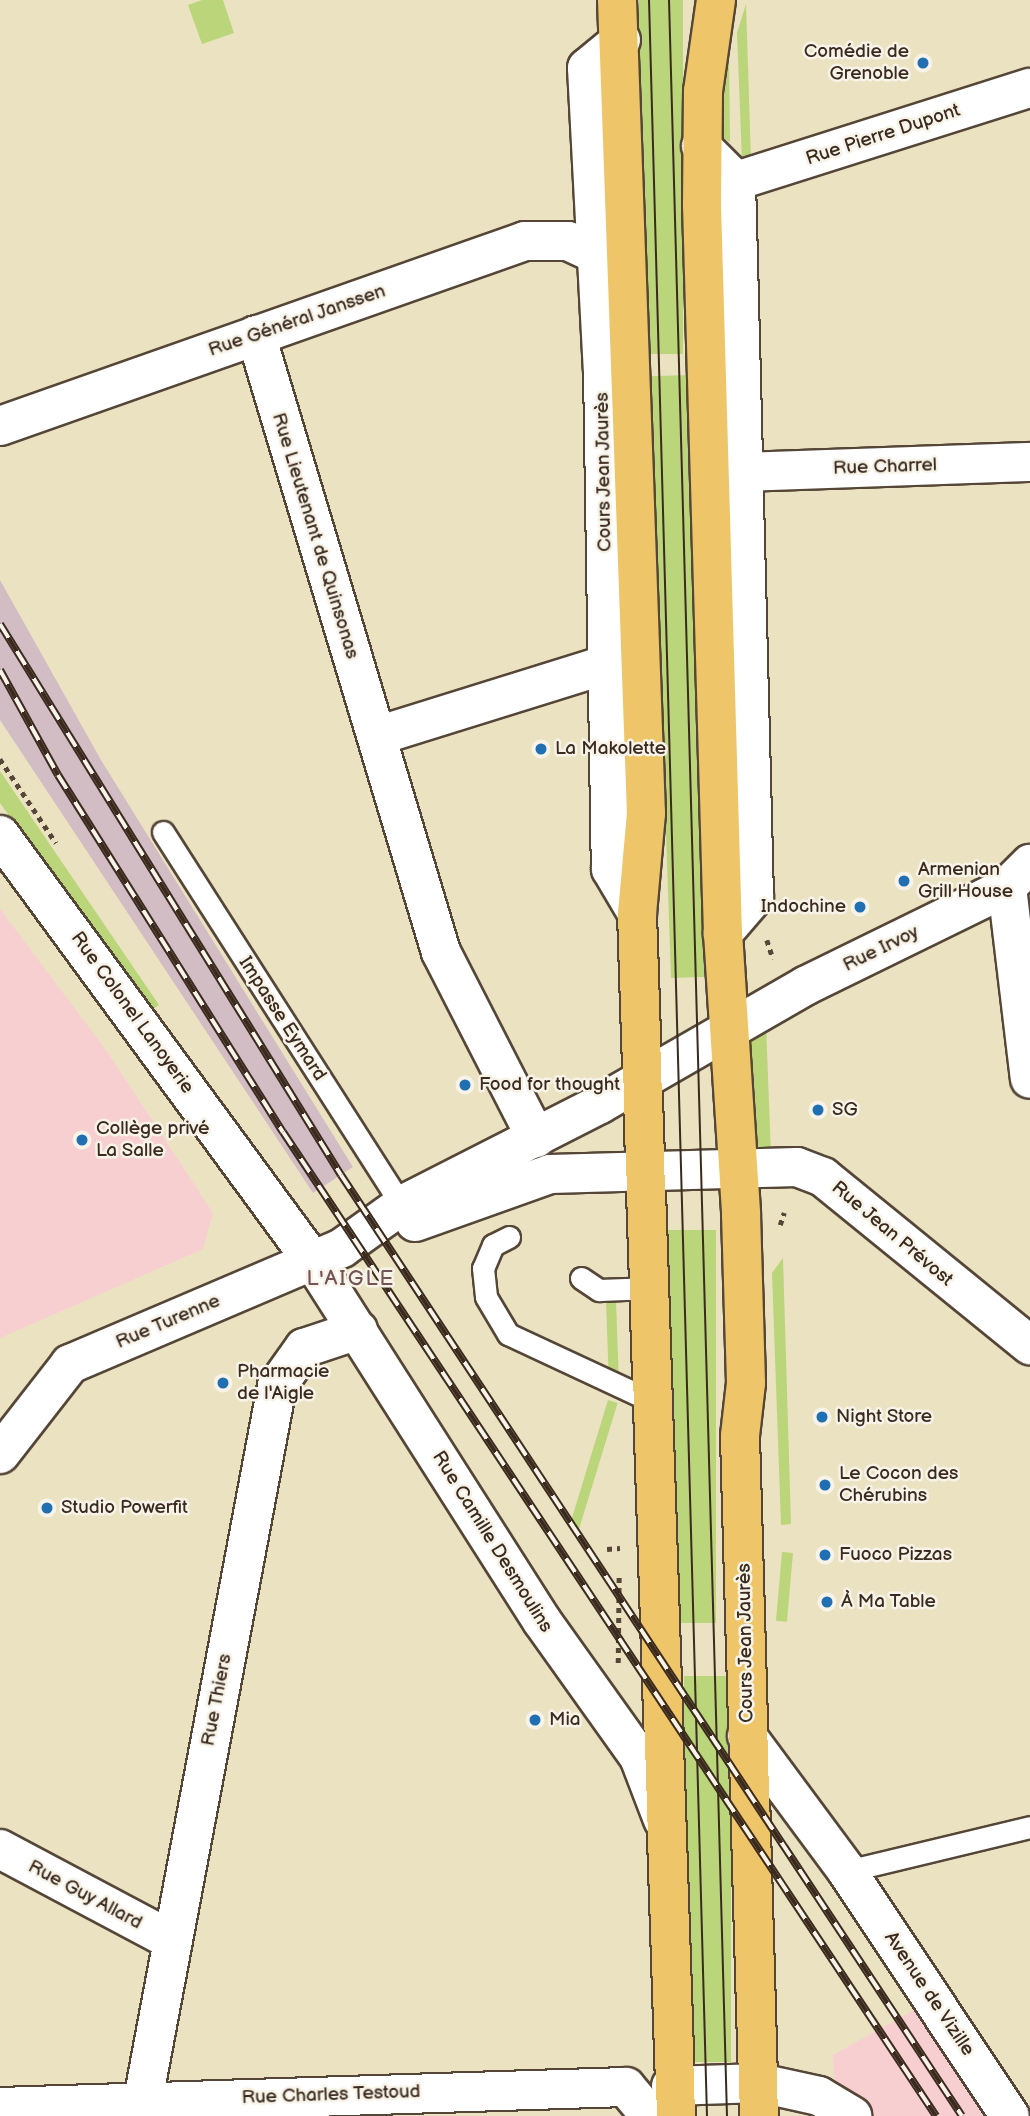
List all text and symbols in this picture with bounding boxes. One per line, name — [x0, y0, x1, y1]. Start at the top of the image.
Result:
place label: Comédie de Grenoble — [804, 41, 909, 85]
marker: Comédie de Grenoble — [915, 55, 931, 71]
street label: Rue Pierre Dupont — [803, 99, 963, 171]
street label: Rue Général Janssen — [205, 280, 389, 362]
street label: Cours Jean Jaurès — [591, 391, 617, 553]
street label: Rue Lieutenant de Quinsonas — [267, 410, 363, 662]
street label: Rue Charrel — [833, 454, 937, 480]
place label: La Makolette — [555, 738, 666, 760]
marker: La Makolette — [533, 741, 549, 757]
place label: Armenian Grill House — [918, 859, 1013, 903]
marker: Armenian Grill House — [896, 873, 912, 889]
place label: Indochine — [761, 896, 846, 918]
marker: Indochine — [852, 899, 868, 915]
street label: Rue Irvoy — [839, 921, 923, 977]
street label: Rue Colonel Lanoyerie — [66, 928, 198, 1098]
street label: Impasse Eymard — [233, 953, 331, 1085]
place label: Food for thought — [479, 1074, 620, 1096]
marker: Food for thought — [457, 1077, 473, 1093]
place label: SG — [832, 1099, 858, 1121]
marker: SG — [810, 1102, 826, 1118]
place label: Collège privé La Salle — [96, 1118, 209, 1162]
marker: Collège privé La Salle — [74, 1132, 90, 1148]
street label: Rue Jean Prévost — [826, 1176, 958, 1292]
district label: L'AIGLE — [307, 1266, 395, 1292]
street label: Rue Turenne — [112, 1290, 224, 1354]
place label: Pharmacie de l'Aigle — [237, 1361, 329, 1405]
marker: Pharmacie de l'Aigle — [215, 1375, 231, 1391]
place label: Night Store — [836, 1406, 932, 1428]
marker: Night Store — [814, 1409, 830, 1425]
street label: Rue Camille Desmoulins — [427, 1447, 557, 1637]
place label: Le Cocon des Chérubins — [839, 1463, 958, 1507]
marker: Le Cocon des Chérubins — [817, 1477, 833, 1493]
place label: Studio Powerfit — [61, 1497, 188, 1519]
marker: Studio Powerfit — [39, 1500, 55, 1516]
place label: Fuoco Pizzas — [839, 1544, 952, 1566]
marker: Fuoco Pizzas — [817, 1547, 833, 1563]
street label: Cours Jean Jaurès — [733, 1562, 759, 1724]
place label: À Ma Table — [841, 1591, 936, 1613]
marker: À Ma Table — [819, 1594, 835, 1610]
street label: Rue Thiers — [197, 1652, 237, 1748]
place label: Mia — [549, 1709, 581, 1731]
marker: Mia — [527, 1712, 543, 1728]
street label: Rue Guy Allard — [24, 1855, 146, 1935]
street label: Avenue de Vizille — [879, 1927, 979, 2061]
street label: Rue Charles Testoud — [241, 2080, 421, 2110]

